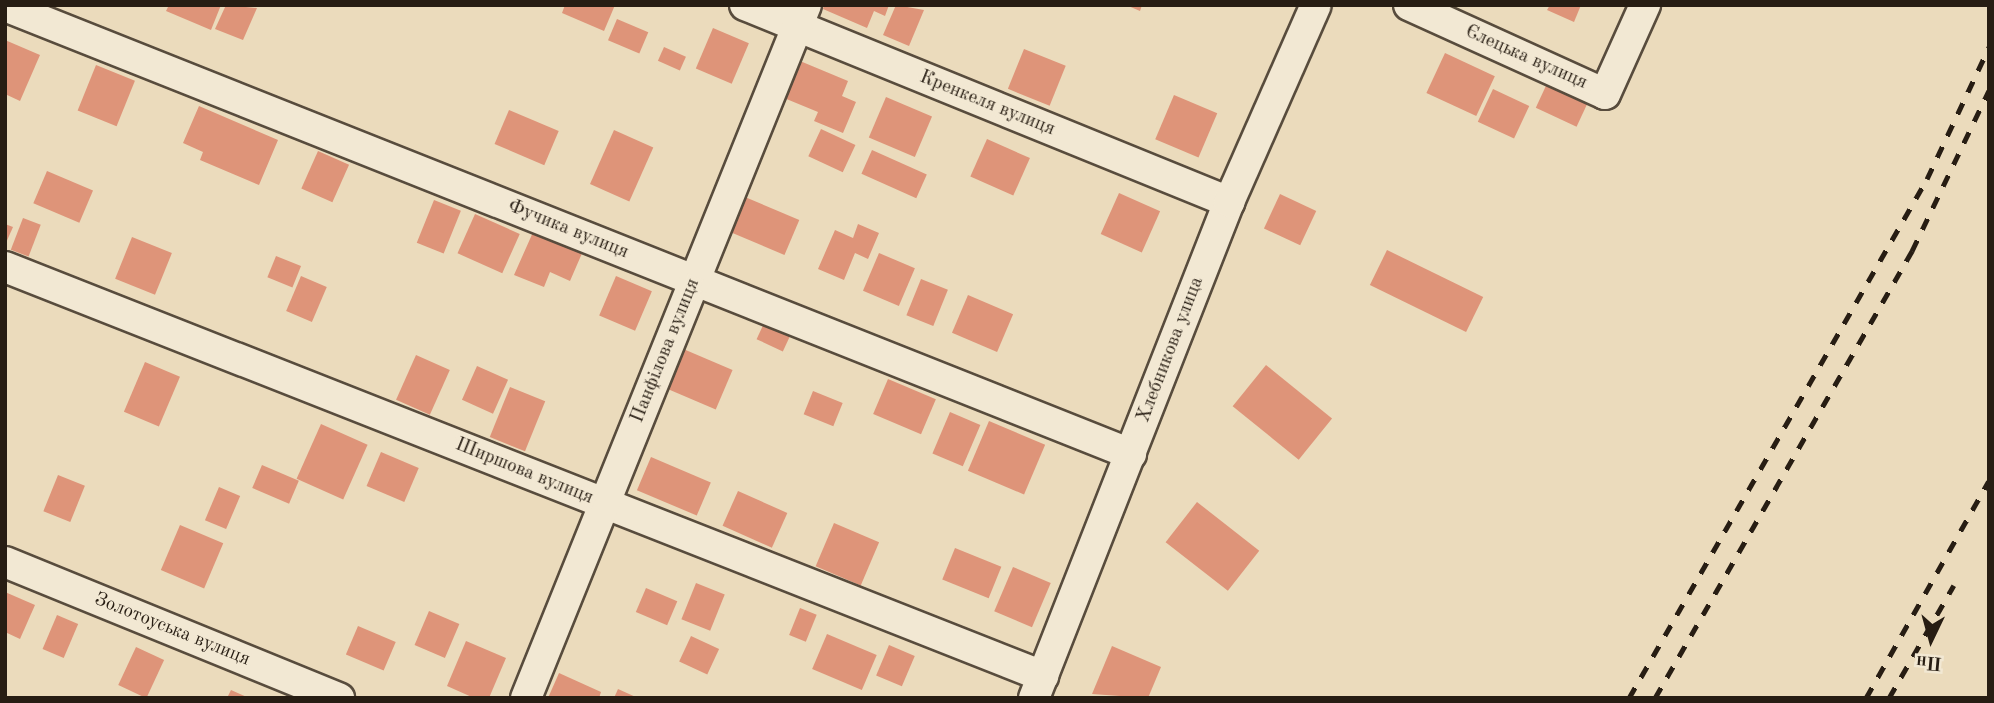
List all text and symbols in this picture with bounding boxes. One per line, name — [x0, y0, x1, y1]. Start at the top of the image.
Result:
street label: Єлецька вулиця — [1461, 21, 1591, 95]
street label: Кренкеля вулиця — [916, 66, 1058, 142]
street label: Фучика вулиця — [504, 195, 632, 265]
street label: Хлебникова улица — [1133, 274, 1209, 426]
street label: Панфілова вулиця — [627, 276, 705, 426]
street label: Ширшова вулиця — [452, 434, 596, 510]
street label: Золотоуська вулиця — [91, 588, 253, 672]
north arrow — [1896, 605, 1966, 675]
text: Пн — [1915, 651, 1943, 672]

